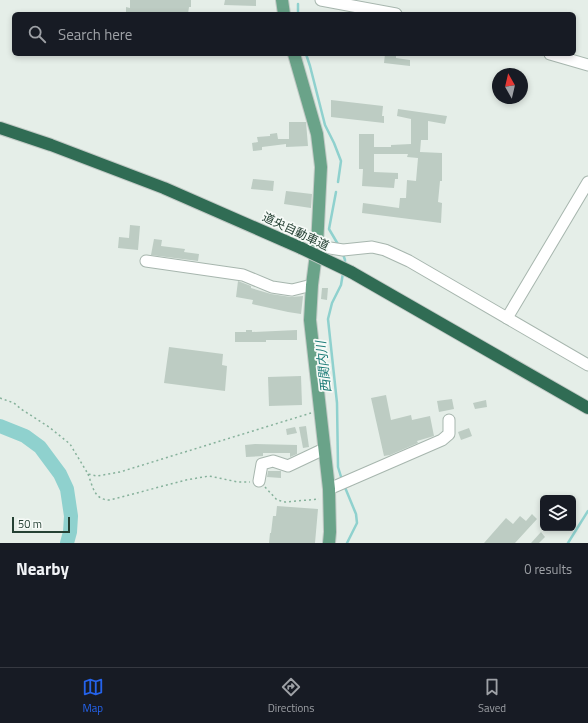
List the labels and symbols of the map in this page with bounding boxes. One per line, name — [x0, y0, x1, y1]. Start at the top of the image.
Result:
north arrow — [492, 68, 528, 104]
street label: 道央自動車道 — [259, 207, 333, 255]
water label: 西関内川 — [310, 338, 336, 394]
scale bar — [12, 515, 70, 534]

